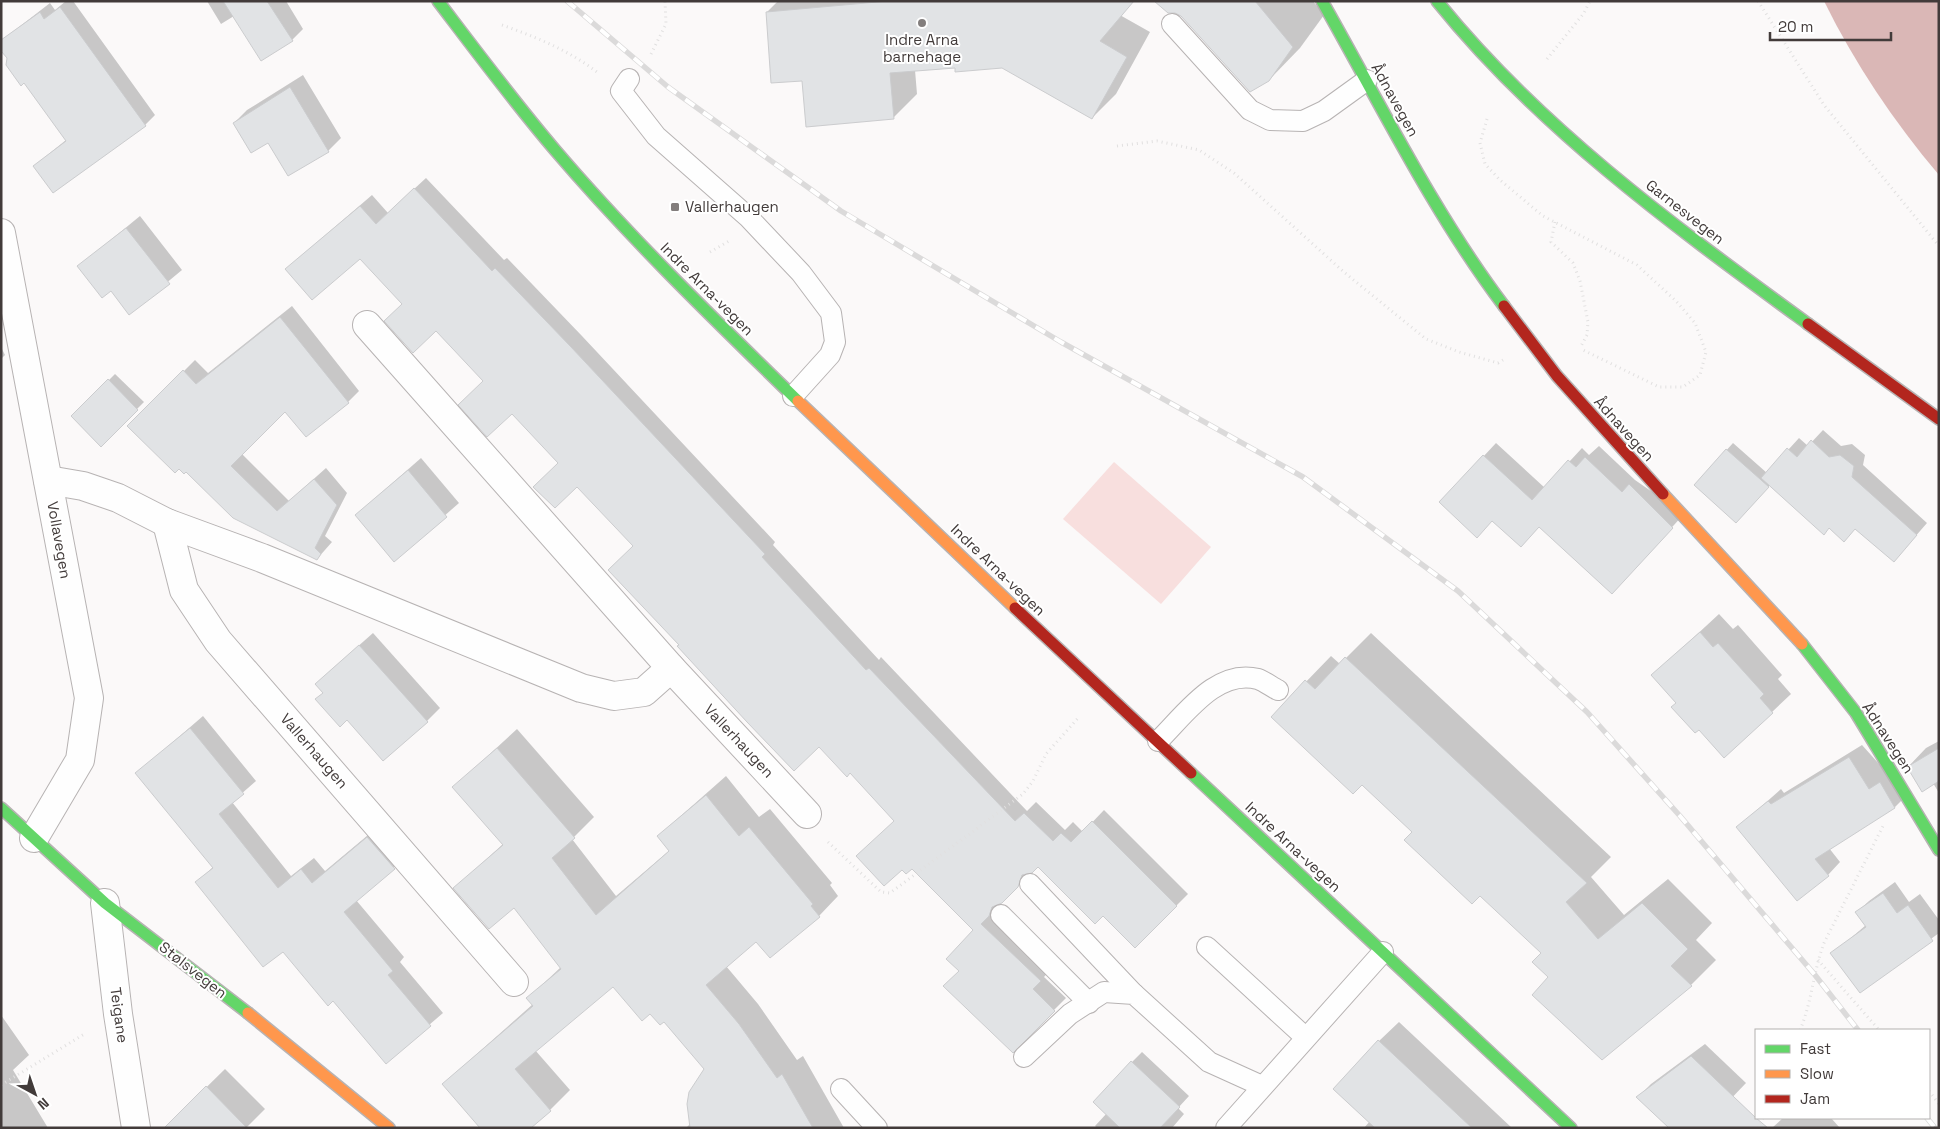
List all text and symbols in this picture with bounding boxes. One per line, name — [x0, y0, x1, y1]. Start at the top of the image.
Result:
scale bar — [1770, 10, 1891, 42]
marker: Indre Arna barnehage — [916, 17, 928, 29]
text: 20 m — [1778, 17, 1813, 36]
place label: Indre Arna barnehage — [883, 30, 961, 66]
street label: Ådnavegen — [1368, 60, 1423, 140]
street label: Garnesvegen — [1642, 175, 1728, 248]
place label: Vallerhaugen — [685, 197, 779, 216]
marker: Vallerhaugen — [669, 201, 681, 213]
street label: Indre Arna-vegen — [657, 238, 758, 339]
street label: Ådnavegen — [1590, 392, 1658, 465]
street label: Vollavegen — [43, 500, 76, 580]
street label: Indre Arna-vegen — [947, 520, 1050, 620]
street label: Ådnavegen — [1858, 699, 1918, 777]
street label: Vallerhaugen — [700, 700, 778, 781]
street label: Vallerhaugen — [276, 709, 352, 792]
street label: Indre Arna-vegen — [1241, 797, 1345, 896]
street label: Stølsvegen — [156, 937, 231, 1002]
street label: Teigane — [106, 986, 133, 1044]
legend — [1755, 1029, 1930, 1119]
text: Fast — [1800, 1039, 1831, 1058]
text: Slow — [1800, 1064, 1834, 1083]
north arrow — [10, 1069, 60, 1119]
text: Jam — [1800, 1089, 1830, 1108]
text: N — [34, 1094, 53, 1114]

